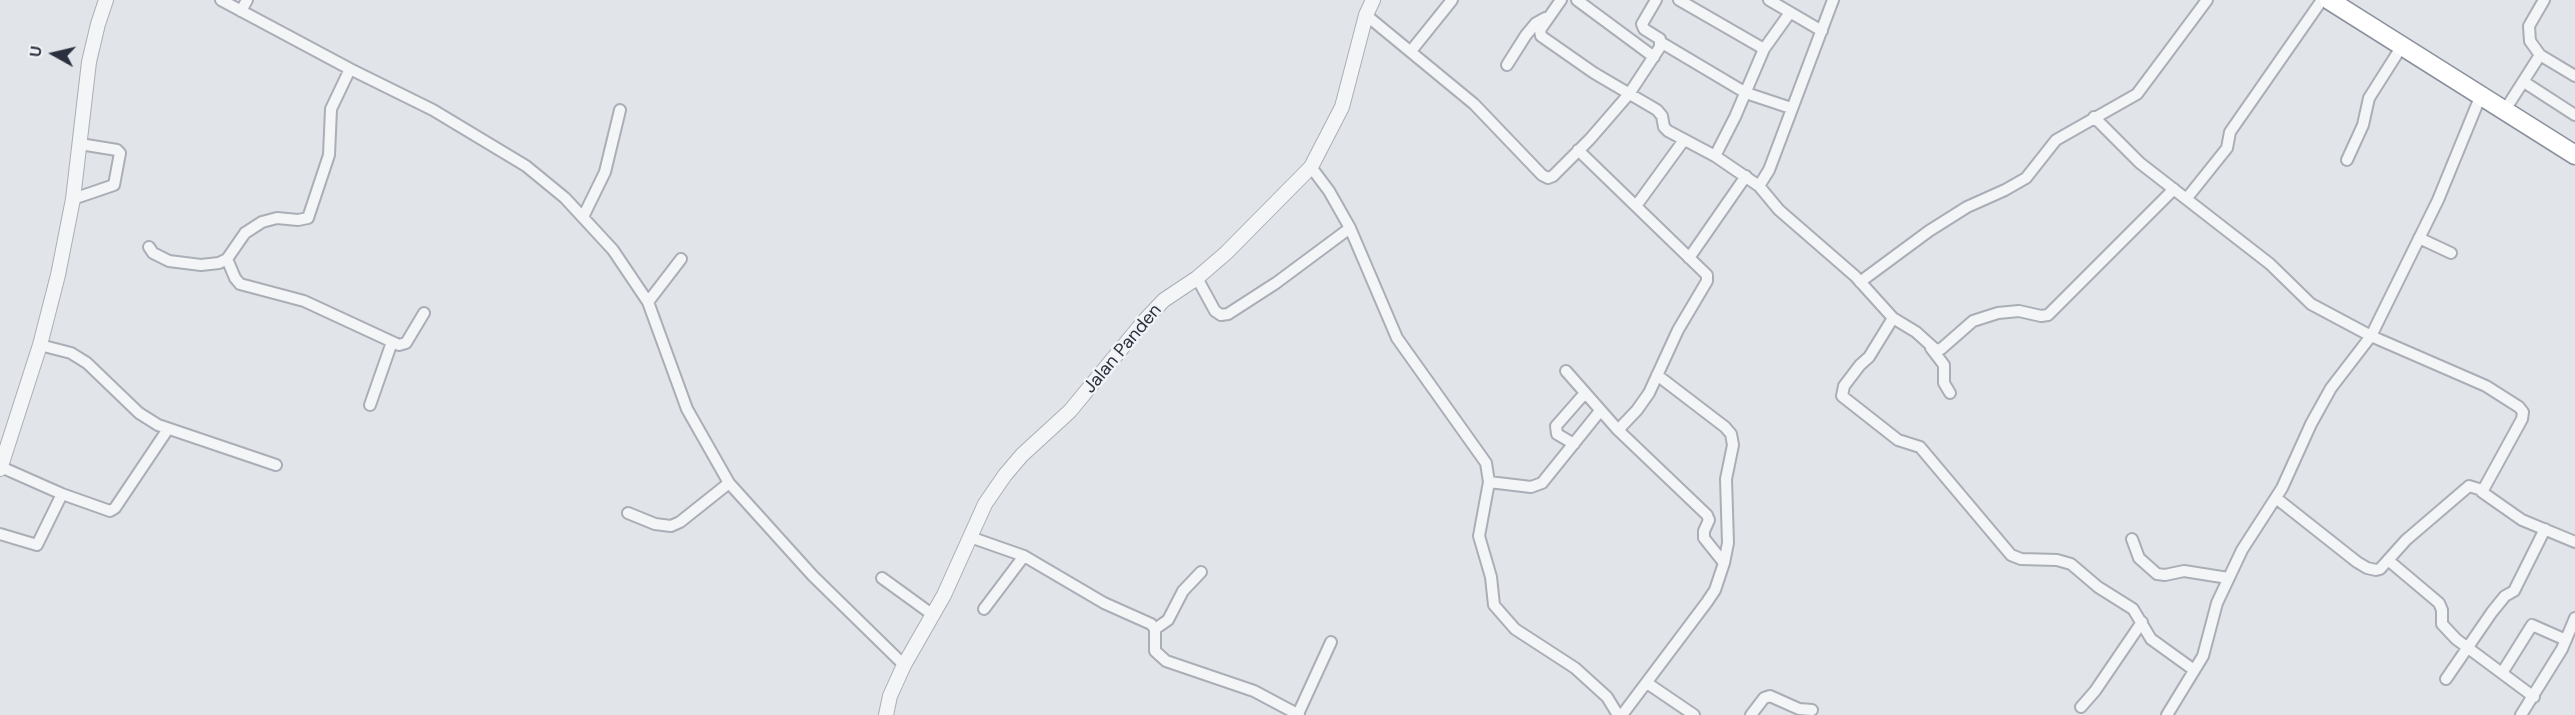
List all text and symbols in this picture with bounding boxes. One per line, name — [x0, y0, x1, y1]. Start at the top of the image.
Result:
north arrow — [24, 24, 84, 84]
text: U — [25, 45, 47, 58]
street label: Jalan Panden — [1079, 300, 1167, 398]

